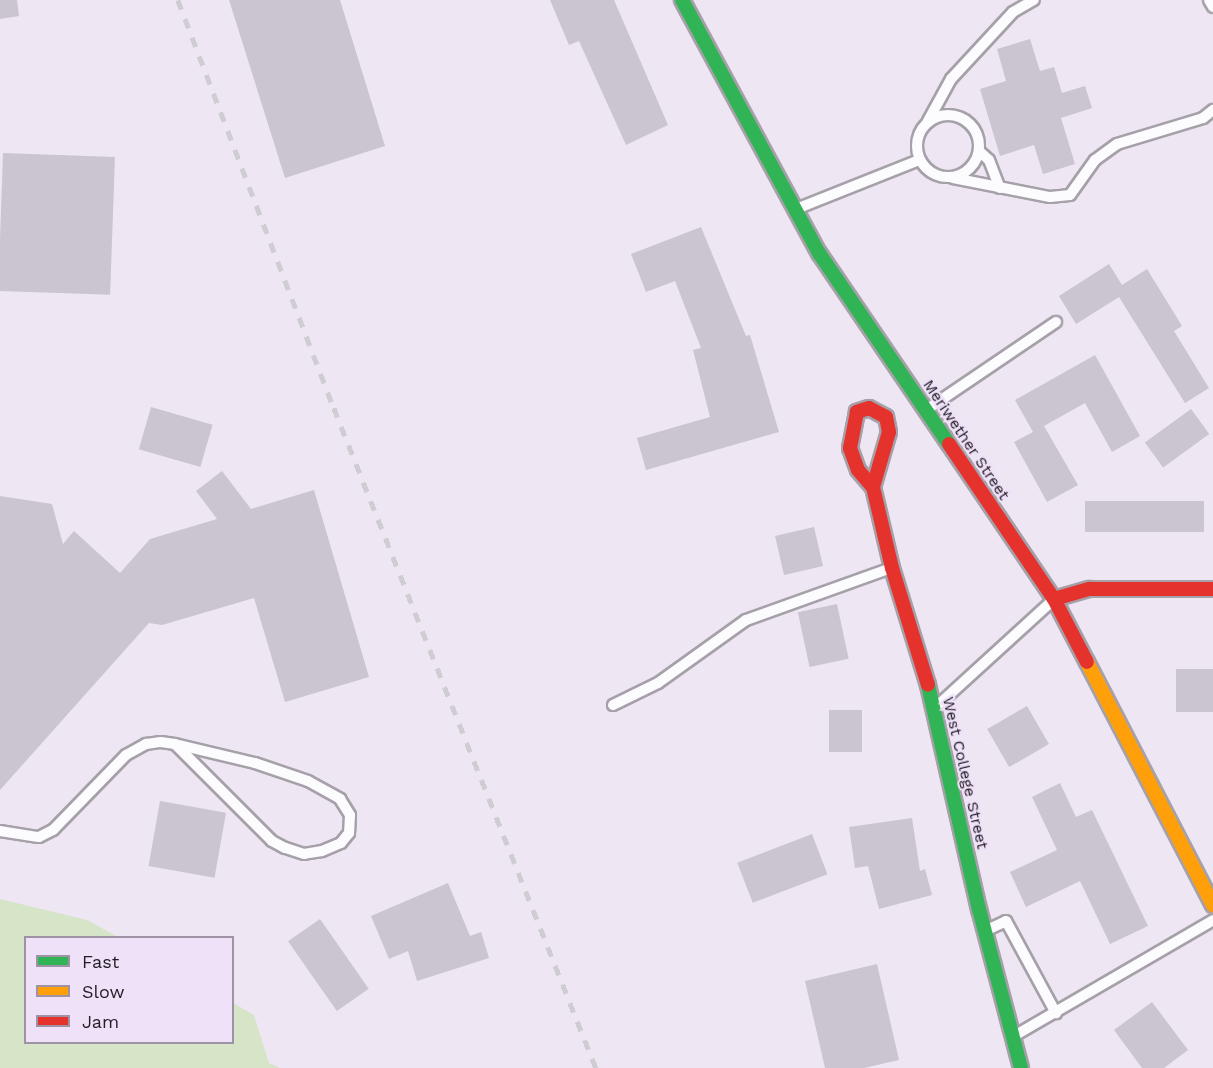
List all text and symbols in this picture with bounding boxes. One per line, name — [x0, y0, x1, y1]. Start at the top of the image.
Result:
street label: Meriwether Street — [918, 376, 1014, 504]
street label: West College Street — [938, 695, 992, 851]
legend — [24, 936, 234, 1044]
text: Fast — [82, 951, 119, 972]
text: Slow — [82, 981, 125, 1002]
text: Jam — [82, 1011, 119, 1032]

